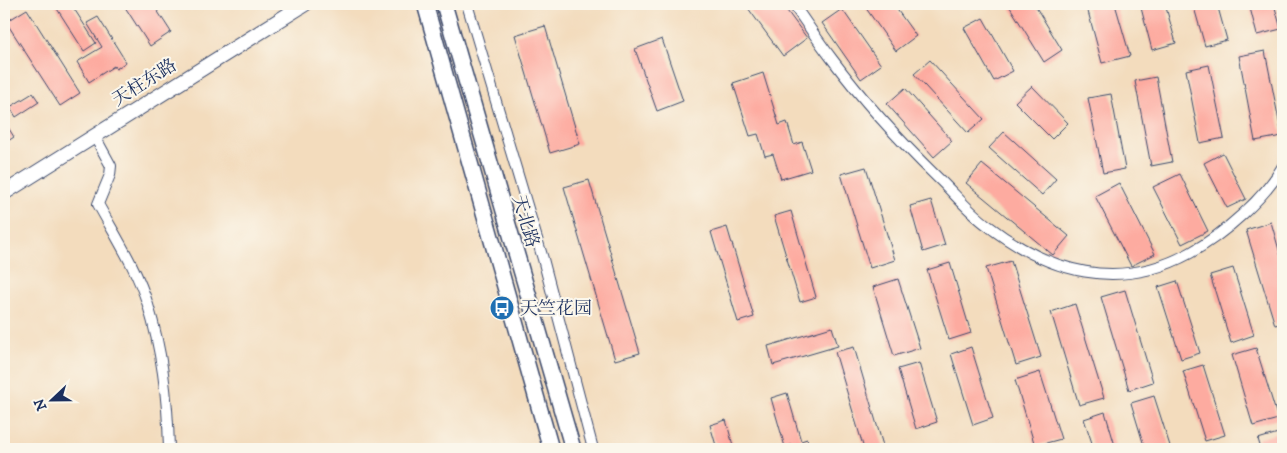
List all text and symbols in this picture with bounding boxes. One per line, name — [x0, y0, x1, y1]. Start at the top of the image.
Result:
street label: 天柱东路 — [108, 54, 181, 111]
street label: 天北路 — [507, 192, 543, 250]
bus stop icon: 天竺花园 — [489, 295, 515, 321]
place label: 天竺花园 — [520, 298, 592, 320]
north arrow — [28, 376, 78, 426]
text: N — [30, 395, 51, 413]

